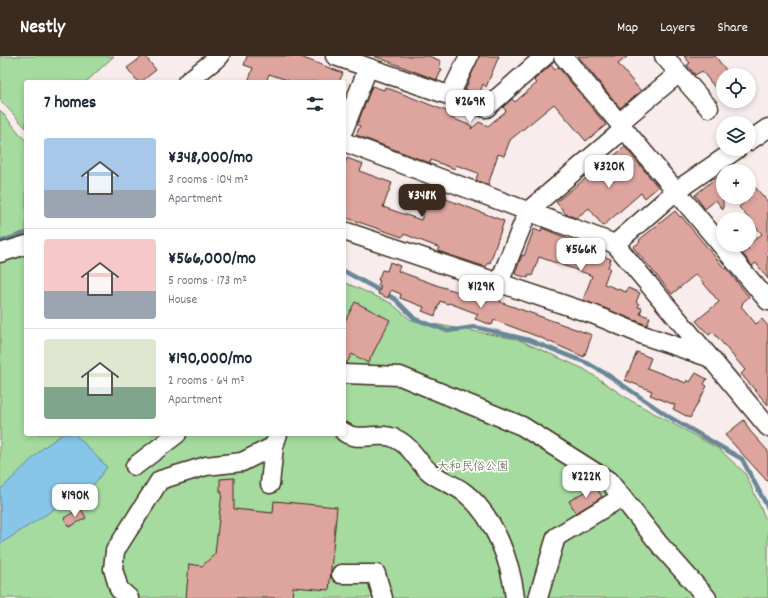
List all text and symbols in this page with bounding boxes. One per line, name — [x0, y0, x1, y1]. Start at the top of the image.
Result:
text: Nestly — [20, 15, 65, 42]
text: Map — [617, 18, 638, 38]
text: Layers — [660, 18, 695, 38]
text: Share — [717, 18, 748, 38]
map controls — [716, 68, 756, 252]
button: locate — [716, 68, 756, 108]
pin: ¥269K — [442, 90, 498, 124]
text: 7 homes — [44, 92, 96, 116]
icon: filters — [304, 93, 326, 115]
text: ¥269K — [455, 93, 485, 112]
button: layers — [716, 116, 756, 156]
text: ¥348,000/mo — [168, 147, 253, 171]
icon: home — [76, 154, 124, 202]
pin: ¥320K — [581, 155, 637, 189]
text: ¥320K — [594, 158, 624, 177]
button: + — [716, 164, 756, 204]
text: 3 rooms · 104 m² — [168, 171, 248, 190]
pin: ¥348K — [394, 184, 450, 218]
text: ¥348K — [408, 187, 436, 206]
text: Apartment — [168, 190, 222, 209]
button: − — [716, 212, 756, 252]
pin: ¥566K — [553, 238, 609, 272]
text: ¥566K — [565, 241, 597, 260]
text: ¥566,000/mo — [168, 248, 256, 272]
icon: home — [76, 255, 124, 303]
text: 5 rooms · 173 m² — [168, 272, 247, 291]
pin: ¥129K — [453, 275, 509, 309]
text: ¥129K — [468, 278, 494, 297]
text: House — [168, 291, 197, 310]
text: ¥190,000/mo — [168, 348, 252, 372]
icon: home — [76, 355, 124, 403]
text: 2 rooms · 64 m² — [168, 372, 245, 391]
text: Apartment — [168, 391, 222, 410]
park label: 大和民俗公園 — [437, 459, 509, 476]
pin: ¥222K — [558, 465, 614, 499]
text: ¥222K — [571, 468, 601, 487]
pin: ¥190K — [47, 484, 103, 518]
text: ¥190K — [61, 487, 89, 506]

